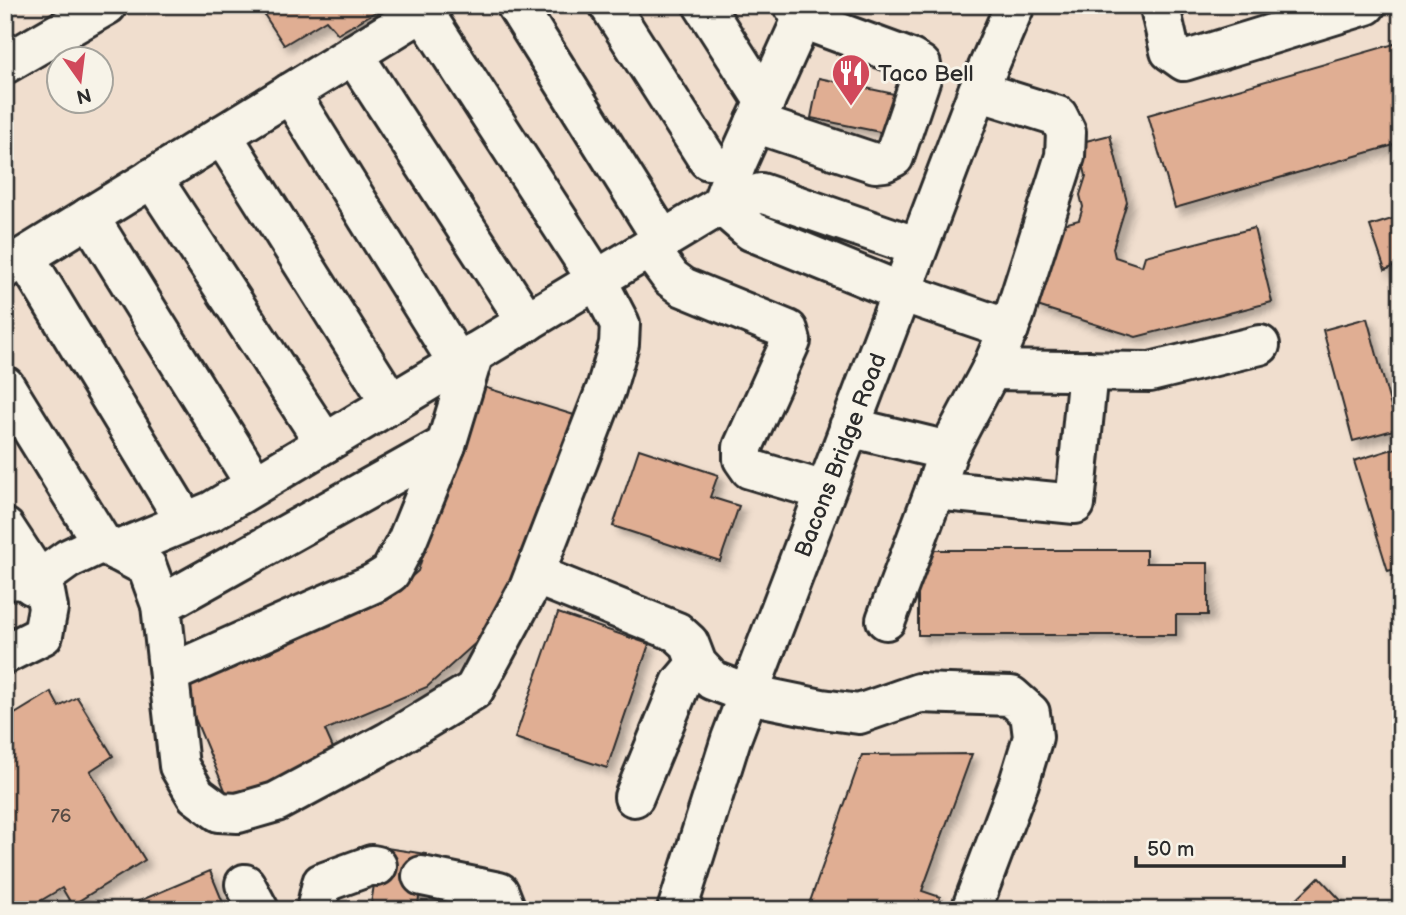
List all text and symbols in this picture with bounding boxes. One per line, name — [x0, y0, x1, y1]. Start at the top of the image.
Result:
north arrow — [46, 46, 116, 116]
restaurant icon: Taco Bell — [830, 52, 872, 107]
place label: Taco Bell — [878, 60, 974, 88]
text: N — [74, 82, 93, 108]
street label: Bacons Bridge Road — [789, 349, 893, 561]
house number: 76 — [51, 805, 71, 828]
scale bar — [1136, 824, 1345, 868]
text: 50 m — [1147, 837, 1194, 862]

